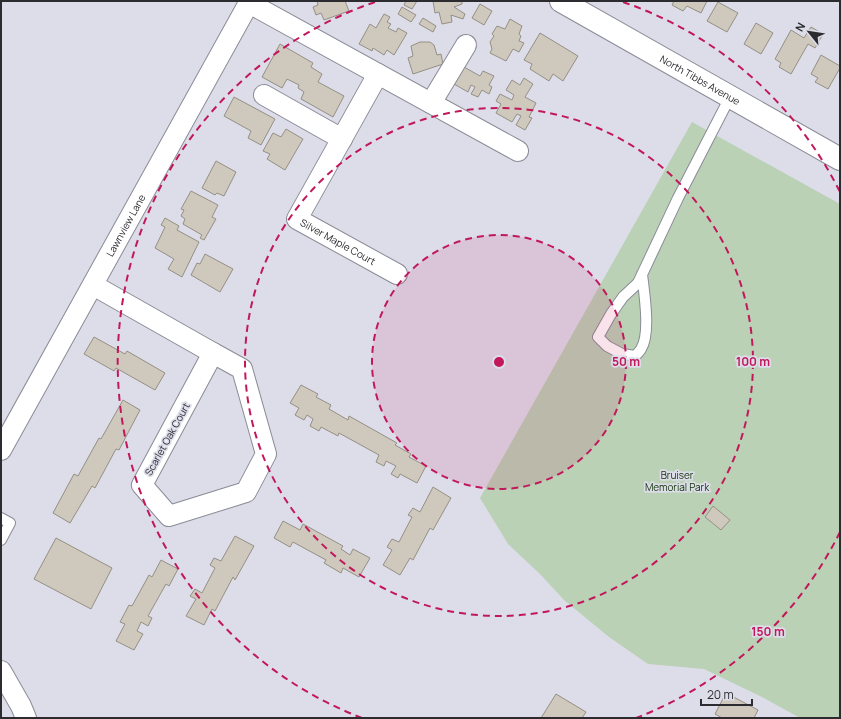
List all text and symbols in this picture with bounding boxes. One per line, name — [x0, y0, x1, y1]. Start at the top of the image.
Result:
north arrow — [789, 12, 829, 52]
text: N — [791, 19, 808, 34]
street label: North Tibbs Avenue — [658, 52, 743, 108]
street label: Lawnview Lane — [103, 191, 149, 259]
street label: Silver Maple Court — [298, 215, 378, 268]
text: 50 m — [612, 353, 640, 370]
text: 100 m — [736, 353, 770, 370]
centre of rings — [492, 355, 506, 369]
street label: Scarlet Oak Court — [141, 400, 193, 478]
park label: Bruiser Memorial Park — [645, 468, 710, 494]
text: 150 m — [751, 623, 785, 640]
scale bar — [701, 681, 752, 707]
text: 20 m — [707, 686, 734, 703]

